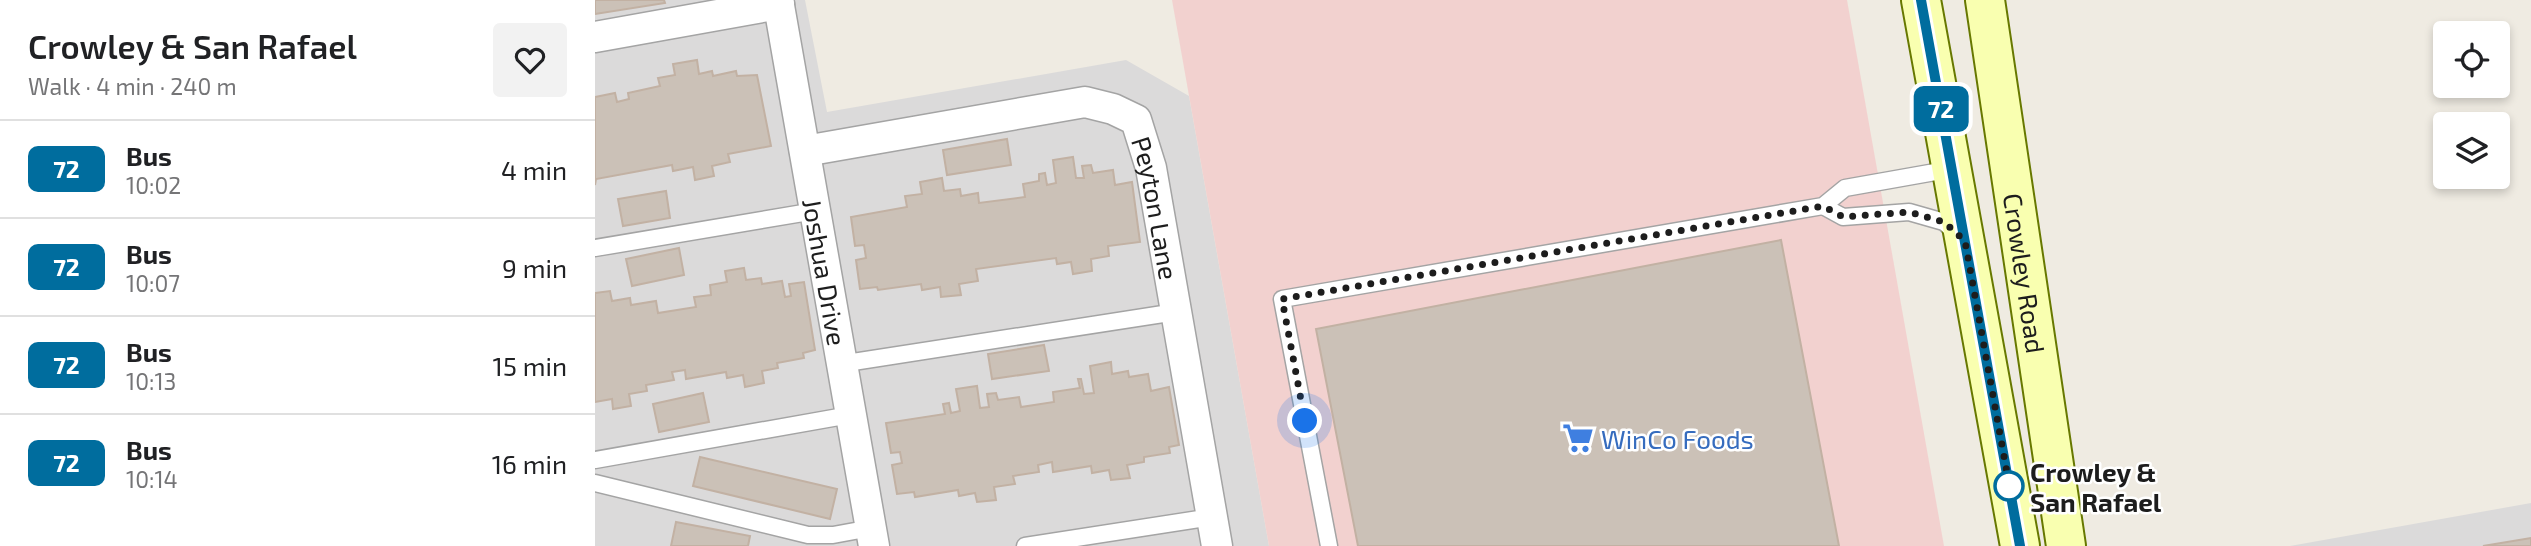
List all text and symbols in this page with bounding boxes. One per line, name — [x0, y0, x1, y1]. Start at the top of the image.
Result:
map controls — [2433, 21, 2510, 189]
button: locate — [2433, 21, 2510, 98]
button: heart — [493, 23, 567, 97]
text: Crowley & San Rafael — [28, 26, 357, 66]
text: Walk · 4 min · 240 m — [28, 72, 237, 100]
line badge: 72 — [1909, 86, 1973, 132]
text: 72 — [1928, 94, 1954, 123]
button: layers — [2433, 112, 2510, 189]
street label: Peyton Lane — [1127, 132, 1186, 282]
text: Bus — [126, 140, 172, 171]
text: 72 — [53, 154, 80, 183]
text: 4 min — [501, 154, 567, 185]
text: 10:02 — [126, 171, 181, 199]
street label: Crowley Road — [1998, 191, 2053, 355]
street label: Joshua Drive — [798, 196, 854, 348]
text: Bus — [126, 238, 172, 269]
text: 72 — [53, 252, 80, 281]
text: 9 min — [502, 252, 567, 283]
text: 10:07 — [126, 269, 180, 297]
text: Bus — [126, 336, 172, 367]
text: 72 — [53, 350, 80, 379]
text: 15 min — [493, 350, 567, 381]
text: 10:13 — [126, 367, 176, 395]
your location — [1287, 403, 1322, 438]
supermarket icon: WinCo Foods — [1561, 421, 1595, 455]
place label: WinCo Foods — [1601, 423, 1754, 454]
text: Bus — [126, 434, 172, 465]
text: 72 — [53, 448, 80, 477]
text: 16 min — [492, 448, 567, 479]
place label: Crowley & San Rafael — [2030, 456, 2162, 517]
text: 10:14 — [126, 465, 178, 493]
marker: Crowley & San Rafael — [1994, 471, 2024, 501]

